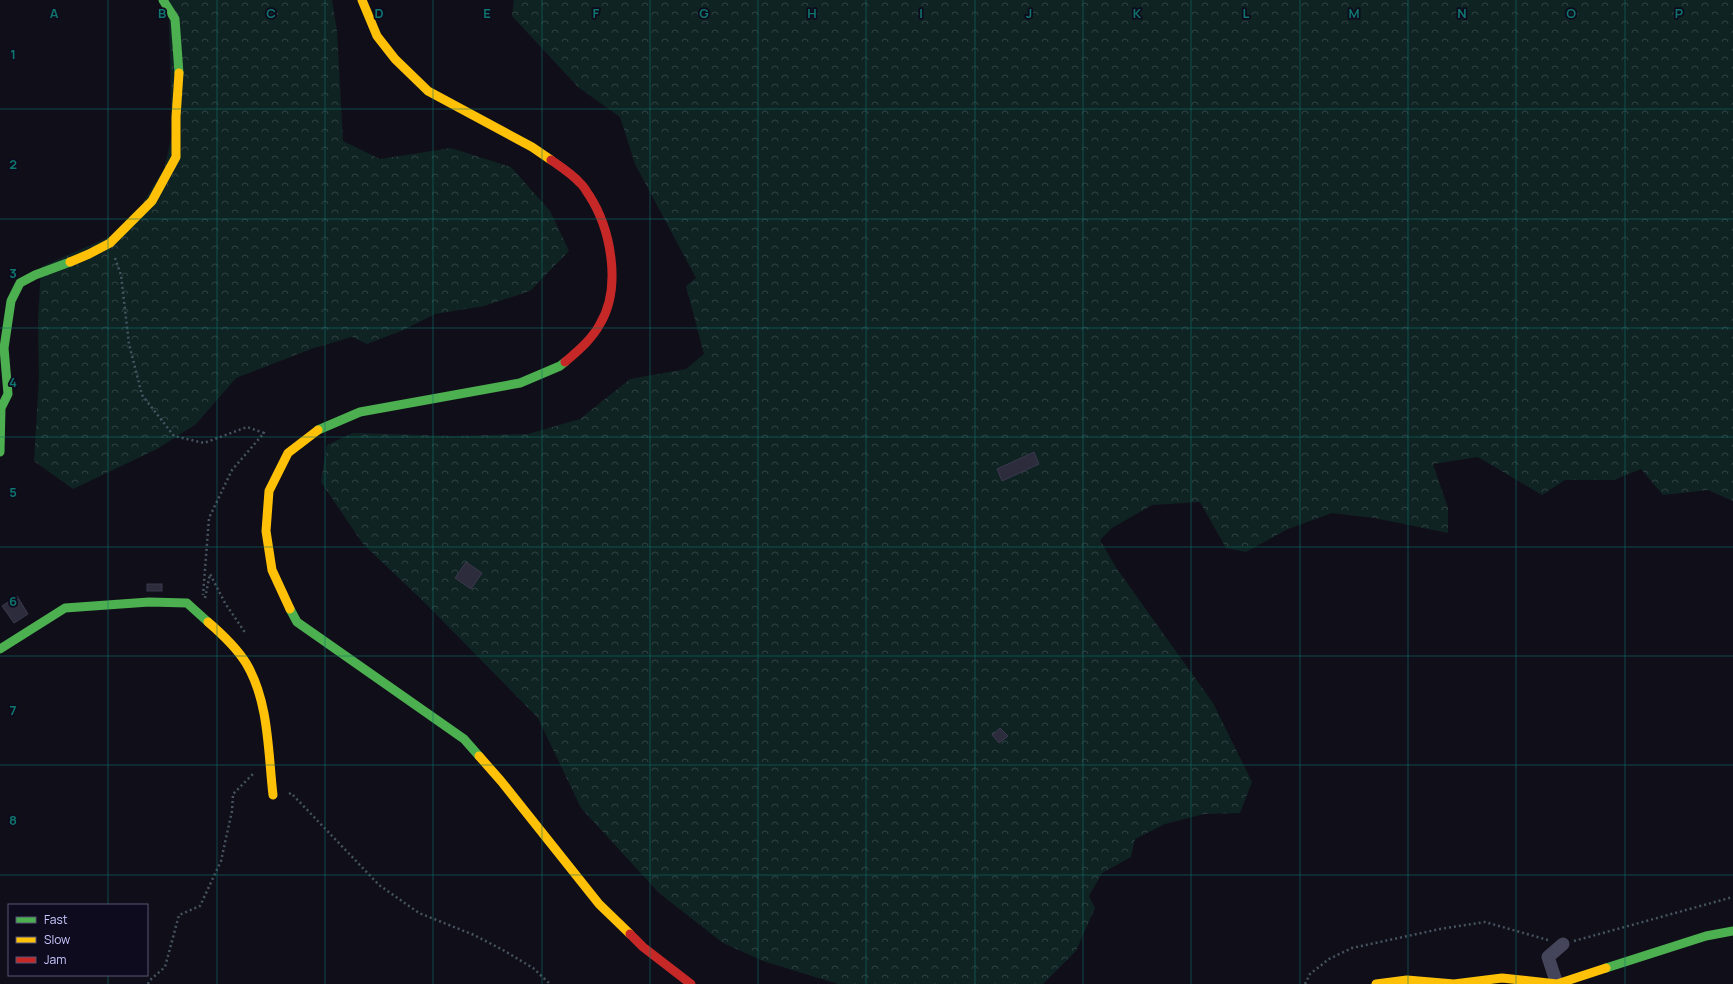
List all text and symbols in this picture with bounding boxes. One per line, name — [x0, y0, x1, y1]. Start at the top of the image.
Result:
text: A — [50, 4, 59, 22]
text: B — [158, 4, 166, 22]
text: C — [266, 4, 276, 22]
text: D — [374, 4, 384, 22]
text: E — [483, 4, 491, 22]
text: F — [593, 4, 600, 22]
text: G — [699, 4, 709, 22]
text: H — [807, 4, 817, 22]
text: I — [919, 4, 923, 22]
text: J — [1026, 4, 1032, 22]
text: K — [1133, 4, 1142, 22]
text: L — [1243, 4, 1250, 22]
text: M — [1348, 4, 1360, 22]
text: N — [1457, 4, 1467, 22]
text: O — [1566, 4, 1576, 22]
text: P — [1675, 4, 1683, 22]
text: 1 — [10, 45, 16, 63]
text: 2 — [9, 155, 17, 173]
text: 3 — [9, 264, 17, 282]
text: 4 — [9, 373, 17, 391]
text: 5 — [9, 483, 17, 501]
text: 6 — [9, 592, 17, 610]
text: 7 — [10, 701, 17, 719]
text: 8 — [9, 811, 17, 829]
legend — [8, 904, 148, 976]
text: Fast — [44, 911, 68, 928]
text: Slow — [44, 931, 70, 948]
text: Jam — [44, 951, 66, 968]

